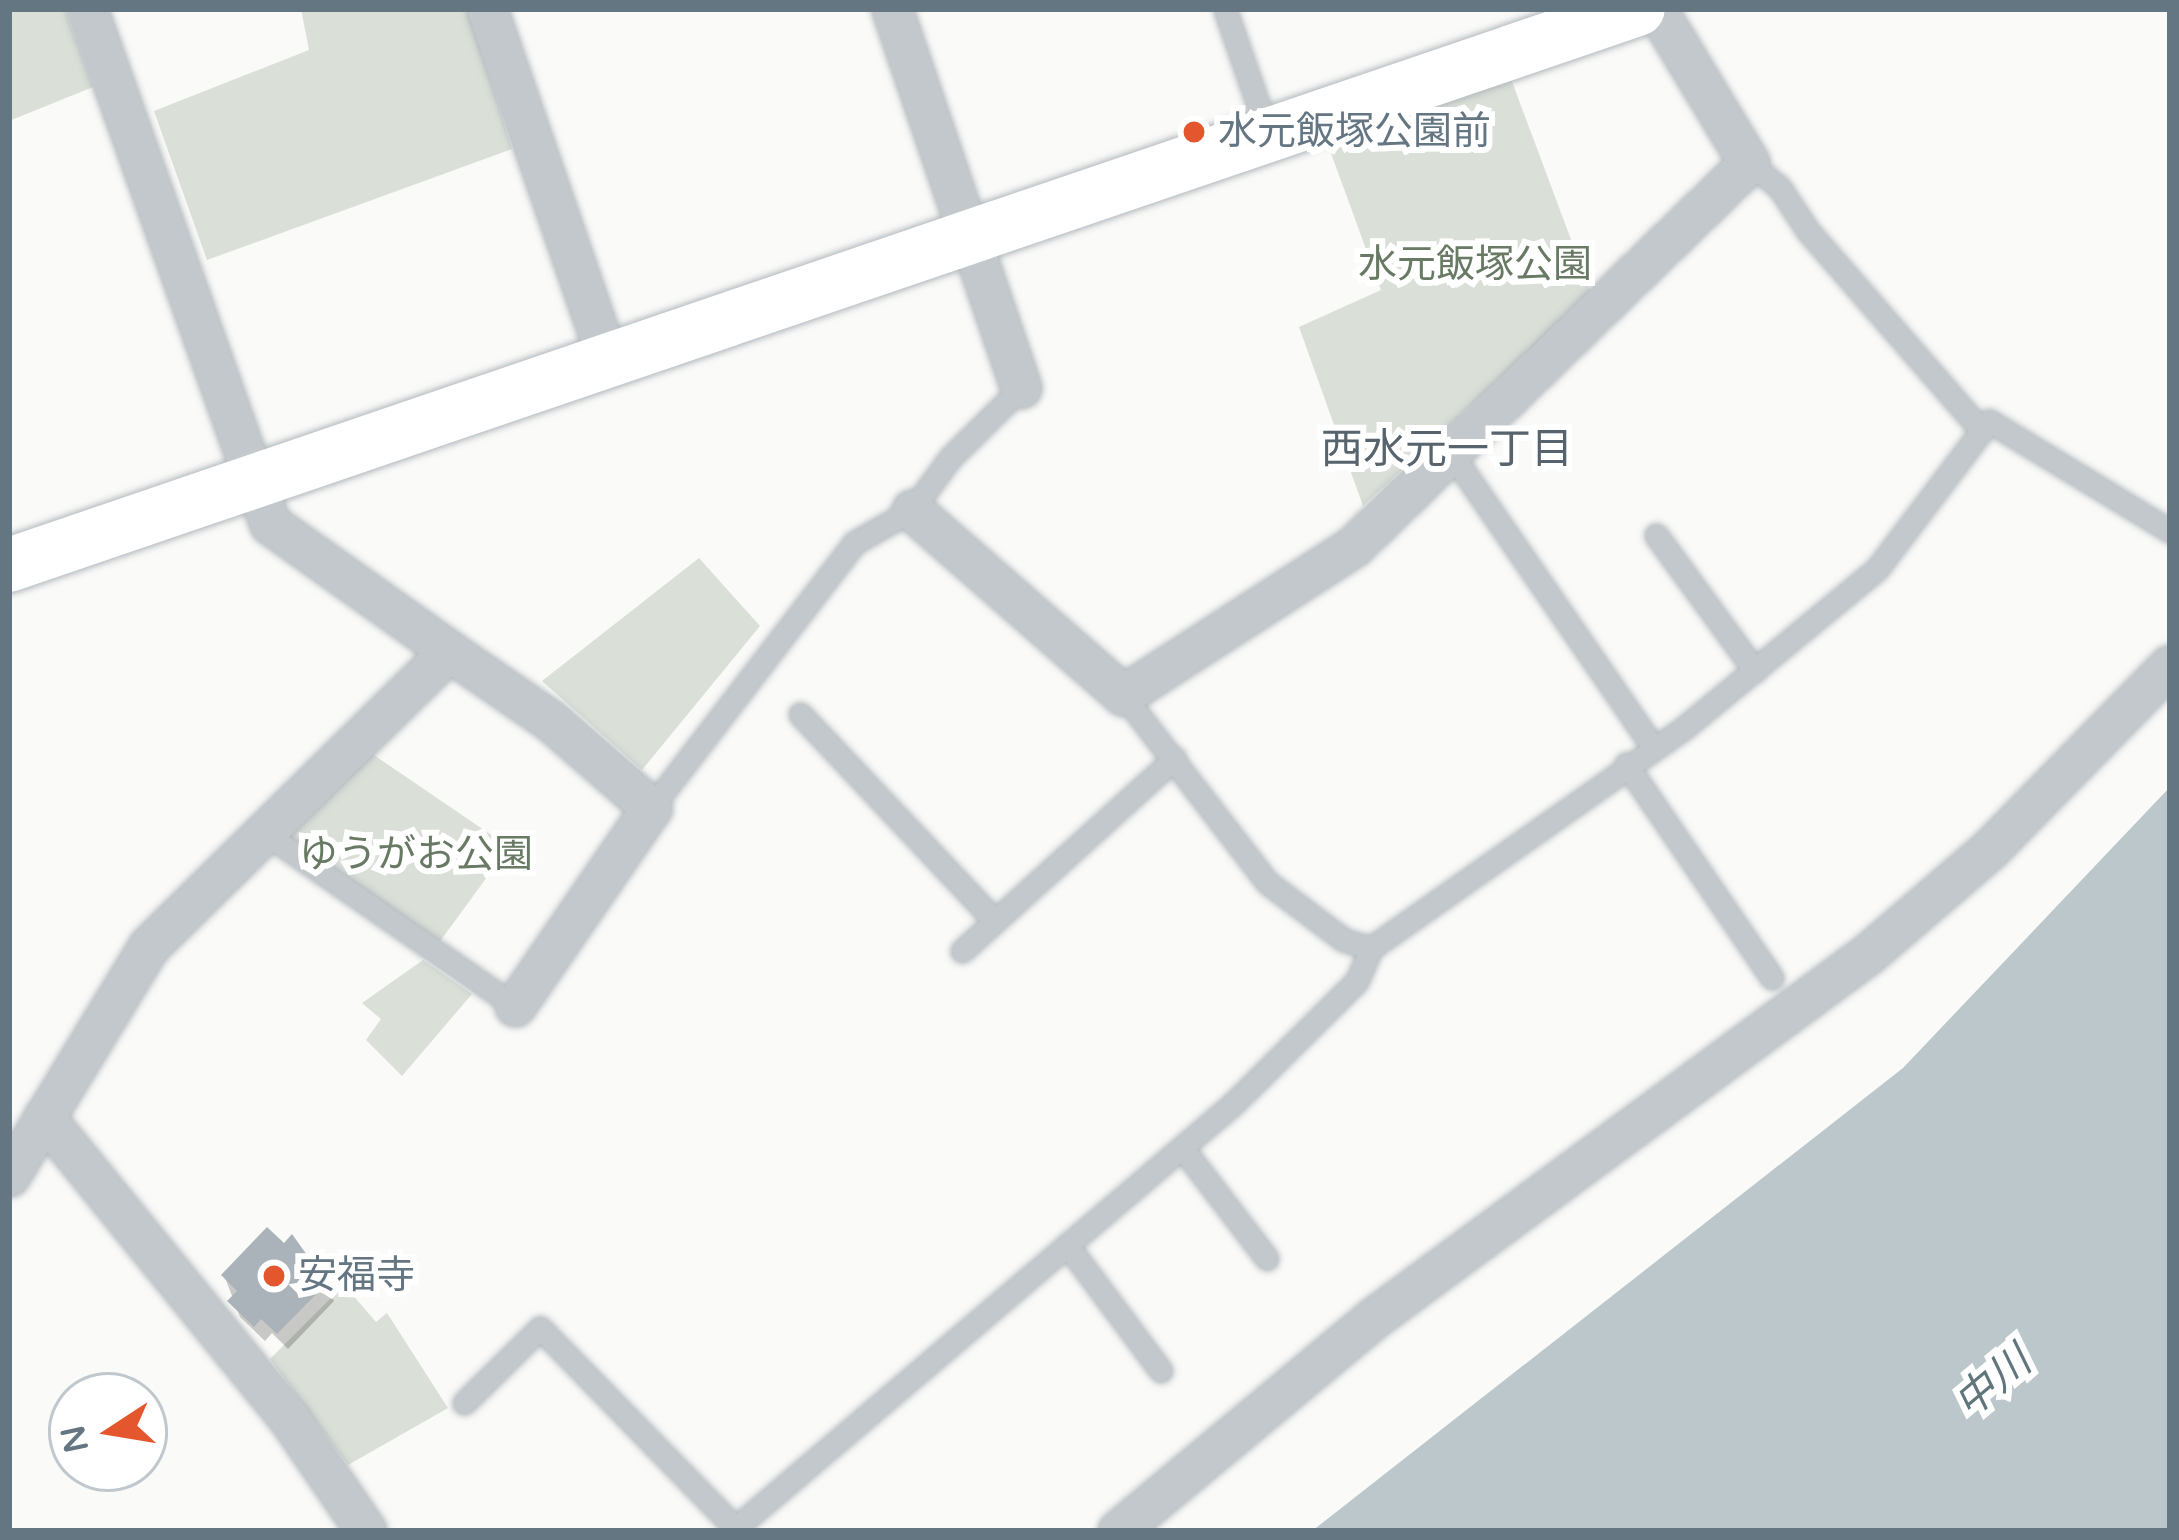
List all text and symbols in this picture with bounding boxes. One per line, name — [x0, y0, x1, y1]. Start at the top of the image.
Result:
place label: 水元飯塚公園前 — [1218, 109, 1491, 155]
marker: 水元飯塚公園前 — [1181, 119, 1207, 145]
park label: 水元飯塚公園 — [1358, 242, 1592, 288]
district label: 西水元一丁目 — [1321, 425, 1573, 475]
park label: ゆうがお公園 — [299, 832, 533, 878]
place label: 安福寺 — [298, 1253, 415, 1299]
marker: 安福寺 — [261, 1263, 287, 1289]
water label: 中川 — [1945, 1337, 2041, 1429]
north arrow — [48, 1372, 168, 1492]
text: N — [53, 1422, 97, 1456]

